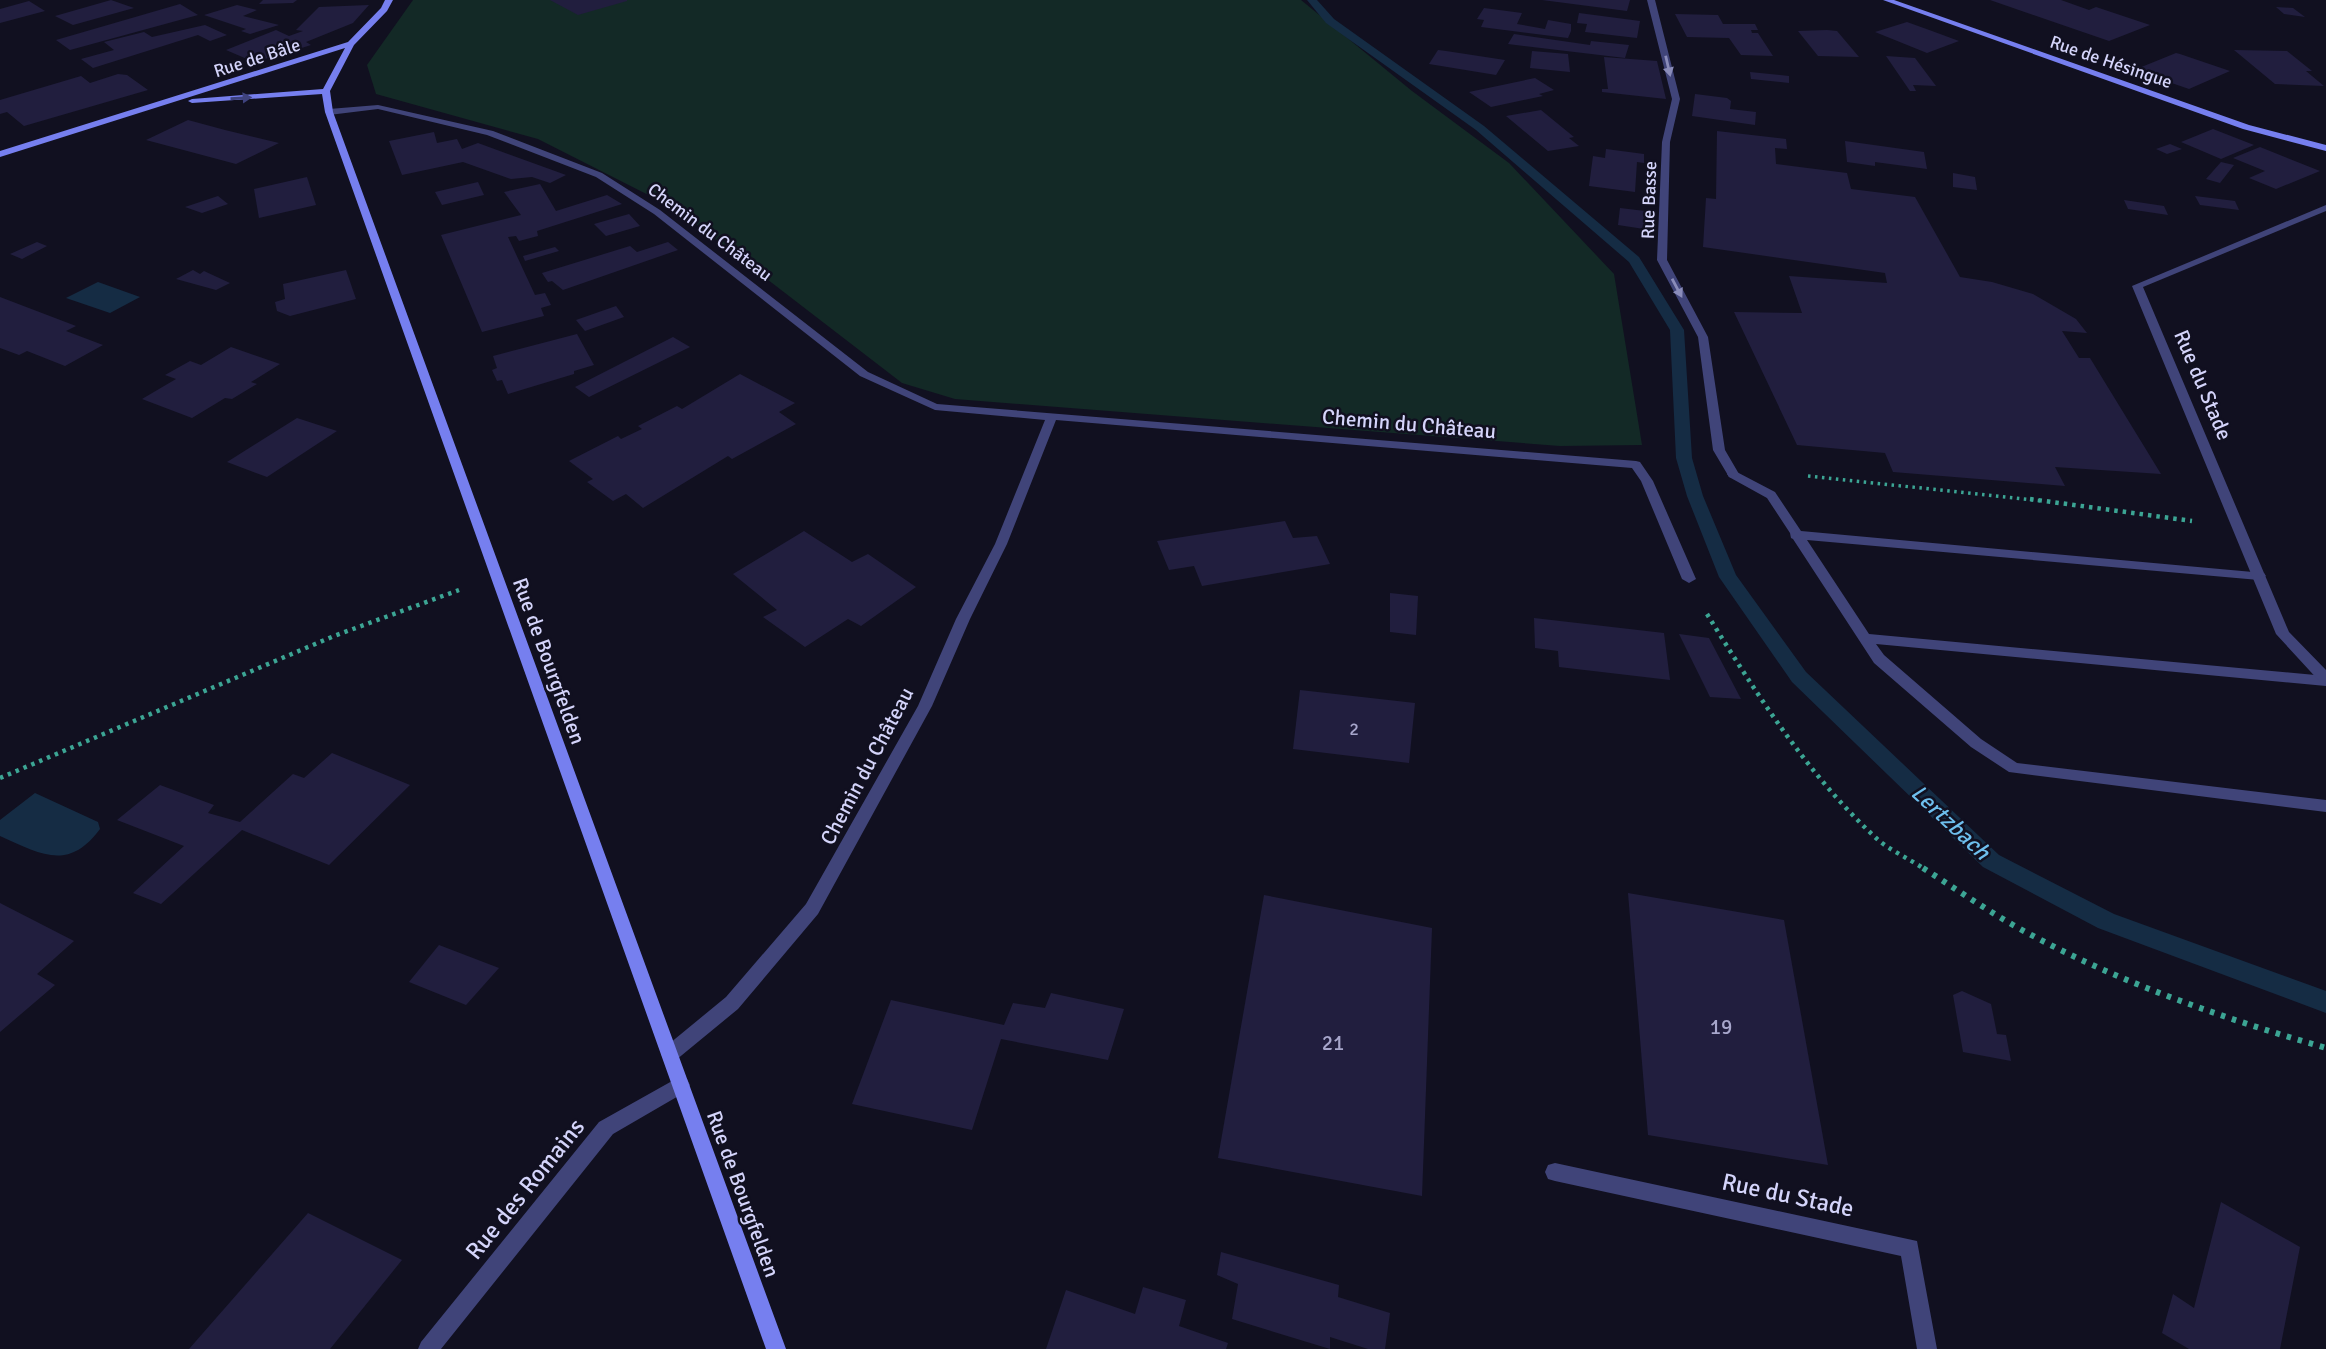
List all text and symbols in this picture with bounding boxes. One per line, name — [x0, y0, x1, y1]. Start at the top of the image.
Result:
street label: Rue de Hésingue — [2047, 31, 2175, 93]
street label: Rue de Bâle — [211, 34, 303, 82]
one-way arrow — [1663, 55, 1674, 77]
one-way arrow — [230, 92, 252, 103]
street label: Rue Basse — [1637, 161, 1661, 239]
street label: Chemin du Château — [644, 178, 776, 286]
one-way arrow — [1671, 278, 1683, 298]
street label: Rue du Stade — [2168, 326, 2238, 444]
street label: Chemin du Château — [1321, 403, 1497, 445]
street label: Rue de Bourgfelden — [507, 574, 591, 748]
street label: Chemin du Château — [815, 683, 919, 849]
house number: 2 — [1349, 718, 1359, 740]
water label: Lertzbach — [1905, 778, 1997, 867]
house number: 19 — [1710, 1014, 1732, 1040]
house number: 21 — [1322, 1030, 1344, 1056]
street label: Rue de Bourgfelden — [701, 1107, 785, 1281]
street label: Rue des Romains — [459, 1112, 591, 1266]
street label: Rue du Stade — [1719, 1166, 1857, 1224]

